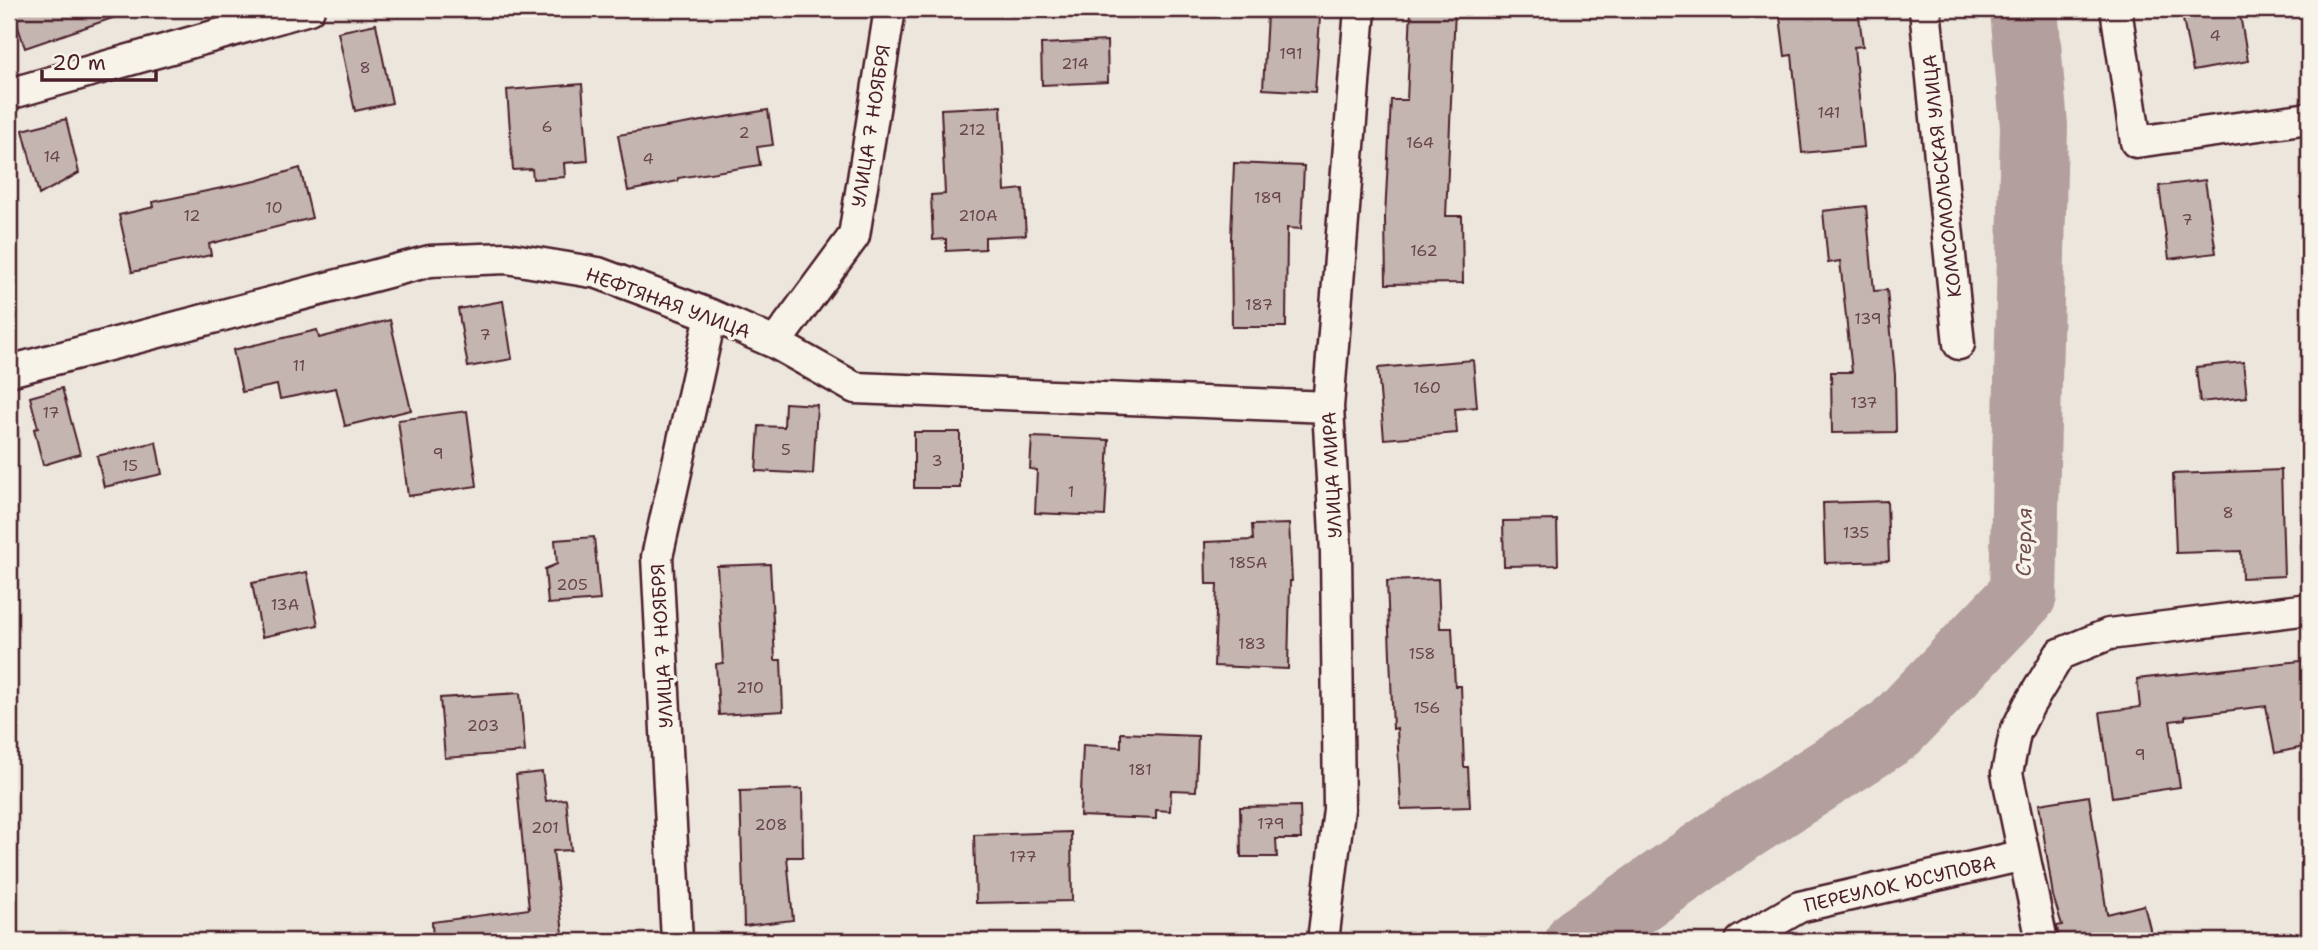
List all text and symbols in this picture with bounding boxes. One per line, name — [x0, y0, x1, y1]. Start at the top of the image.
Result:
house number: 4 — [2209, 25, 2221, 46]
scale bar — [42, 38, 156, 82]
street label: УЛИЦА 7 НОЯБРЯ — [846, 43, 896, 209]
house number: 191 — [1279, 43, 1303, 64]
text: 20 m — [52, 49, 106, 77]
house number: 214 — [1061, 53, 1089, 74]
street label: КОМСОМОЛЬСКАЯ УЛИЦА — [1917, 53, 1967, 299]
house number: 8 — [359, 57, 371, 78]
house number: 141 — [1817, 102, 1841, 123]
house number: 6 — [541, 116, 553, 137]
house number: 212 — [958, 119, 986, 140]
house number: 2 — [738, 122, 750, 143]
house number: 164 — [1406, 132, 1434, 153]
house number: 14 — [43, 146, 61, 167]
house number: 4 — [642, 148, 654, 169]
house number: 189 — [1254, 187, 1282, 208]
house number: 10 — [265, 197, 283, 218]
house number: 12 — [183, 205, 201, 226]
house number: 210А — [958, 205, 998, 226]
house number: 7 — [2181, 209, 2193, 230]
house number: 162 — [1410, 240, 1438, 261]
street label: НЕФТЯНАЯ УЛИЦА — [582, 262, 754, 344]
house number: 187 — [1245, 294, 1273, 315]
house number: 139 — [1854, 308, 1882, 329]
house number: 7 — [479, 324, 491, 345]
house number: 11 — [293, 355, 305, 376]
house number: 160 — [1413, 377, 1441, 398]
house number: 137 — [1851, 392, 1877, 413]
house number: 17 — [42, 402, 60, 423]
street label: УЛИЦА МИРА — [1316, 411, 1348, 539]
house number: 5 — [781, 439, 791, 460]
house number: 9 — [432, 443, 444, 464]
house number: 3 — [931, 450, 943, 471]
house number: 15 — [122, 455, 138, 476]
house number: 1 — [1068, 481, 1074, 502]
house number: 8 — [2222, 502, 2234, 523]
water label: Стерля — [2009, 507, 2039, 577]
house number: 135 — [1843, 522, 1869, 543]
house number: 185А — [1229, 552, 1267, 573]
street label: УЛИЦА 7 НОЯБРЯ — [645, 563, 679, 729]
house number: 205 — [556, 574, 588, 595]
house number: 13А — [271, 594, 299, 615]
house number: 183 — [1238, 633, 1266, 654]
house number: 158 — [1408, 643, 1436, 664]
house number: 210 — [736, 677, 764, 698]
house number: 156 — [1413, 697, 1441, 718]
house number: 203 — [467, 715, 499, 736]
house number: 9 — [2134, 744, 2146, 765]
house number: 181 — [1128, 759, 1152, 780]
house number: 179 — [1257, 813, 1285, 834]
house number: 208 — [755, 814, 787, 835]
house number: 201 — [531, 817, 559, 838]
house number: 177 — [1009, 846, 1037, 867]
street label: ПЕРЕУЛОК ЮСУПОВА — [1802, 850, 1998, 918]

